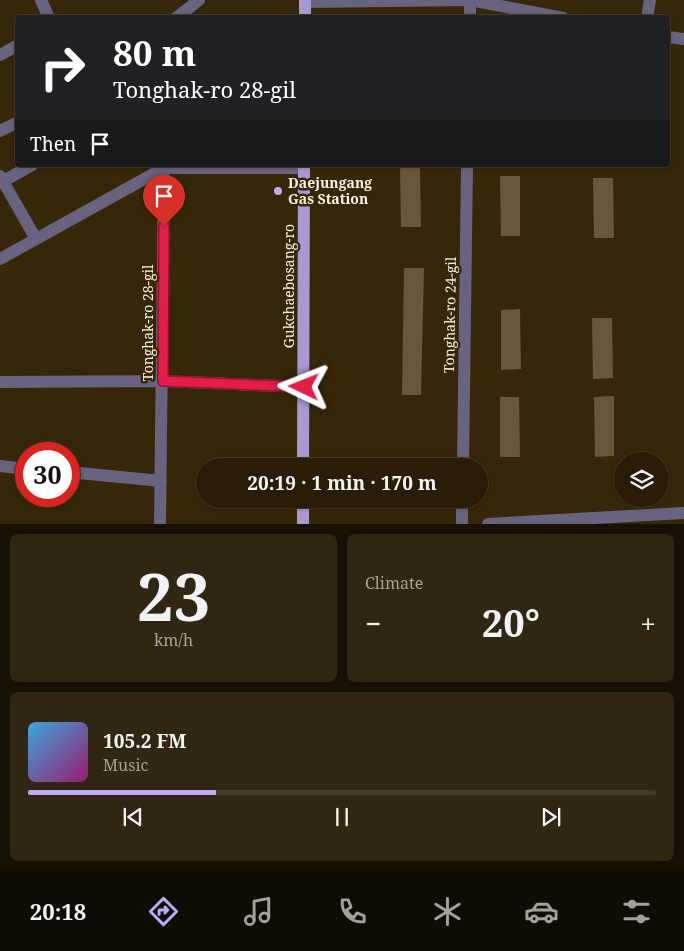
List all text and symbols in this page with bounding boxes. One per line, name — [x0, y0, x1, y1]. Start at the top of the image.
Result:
text: 80 m — [113, 29, 196, 76]
icon: right — [30, 35, 95, 100]
text: Tonghak-ro 28-gil — [113, 74, 296, 104]
icon: arrive — [86, 130, 114, 158]
text: Then — [30, 131, 76, 157]
place label: Daejungang Gas Station — [288, 173, 372, 208]
pin — [143, 175, 185, 226]
icon: arrive — [150, 182, 178, 210]
marker: Daejungang Gas Station — [272, 185, 284, 197]
street label: Gukchaebosang-ro — [279, 224, 298, 348]
street label: Tonghak-ro 24-gil — [439, 256, 460, 373]
street label: Tonghak-ro 28-gil — [138, 264, 157, 381]
position arrow — [277, 360, 329, 412]
speed limit sign: 30 — [15, 442, 80, 507]
map controls — [614, 452, 669, 507]
button: layers — [614, 452, 669, 507]
text: 20:19 · 1 min · 170 m — [247, 470, 437, 496]
text: 23 — [137, 552, 210, 640]
text: Climate — [365, 572, 423, 594]
text: 20° — [482, 596, 540, 648]
text: − — [365, 604, 381, 642]
text: + — [640, 604, 656, 642]
text: km/h — [154, 629, 193, 651]
text: 105.2 FM — [103, 728, 186, 754]
text: Music — [103, 754, 148, 776]
icon: previous — [119, 803, 147, 831]
icon: pause — [328, 803, 356, 831]
icon: next — [537, 803, 565, 831]
icon: directions — [146, 894, 181, 929]
icon: music — [241, 894, 276, 929]
icon: phone — [335, 894, 370, 929]
icon: climate — [430, 894, 465, 929]
icon: car — [524, 894, 559, 929]
icon: filters — [619, 894, 654, 929]
text: 20:18 — [30, 896, 86, 926]

